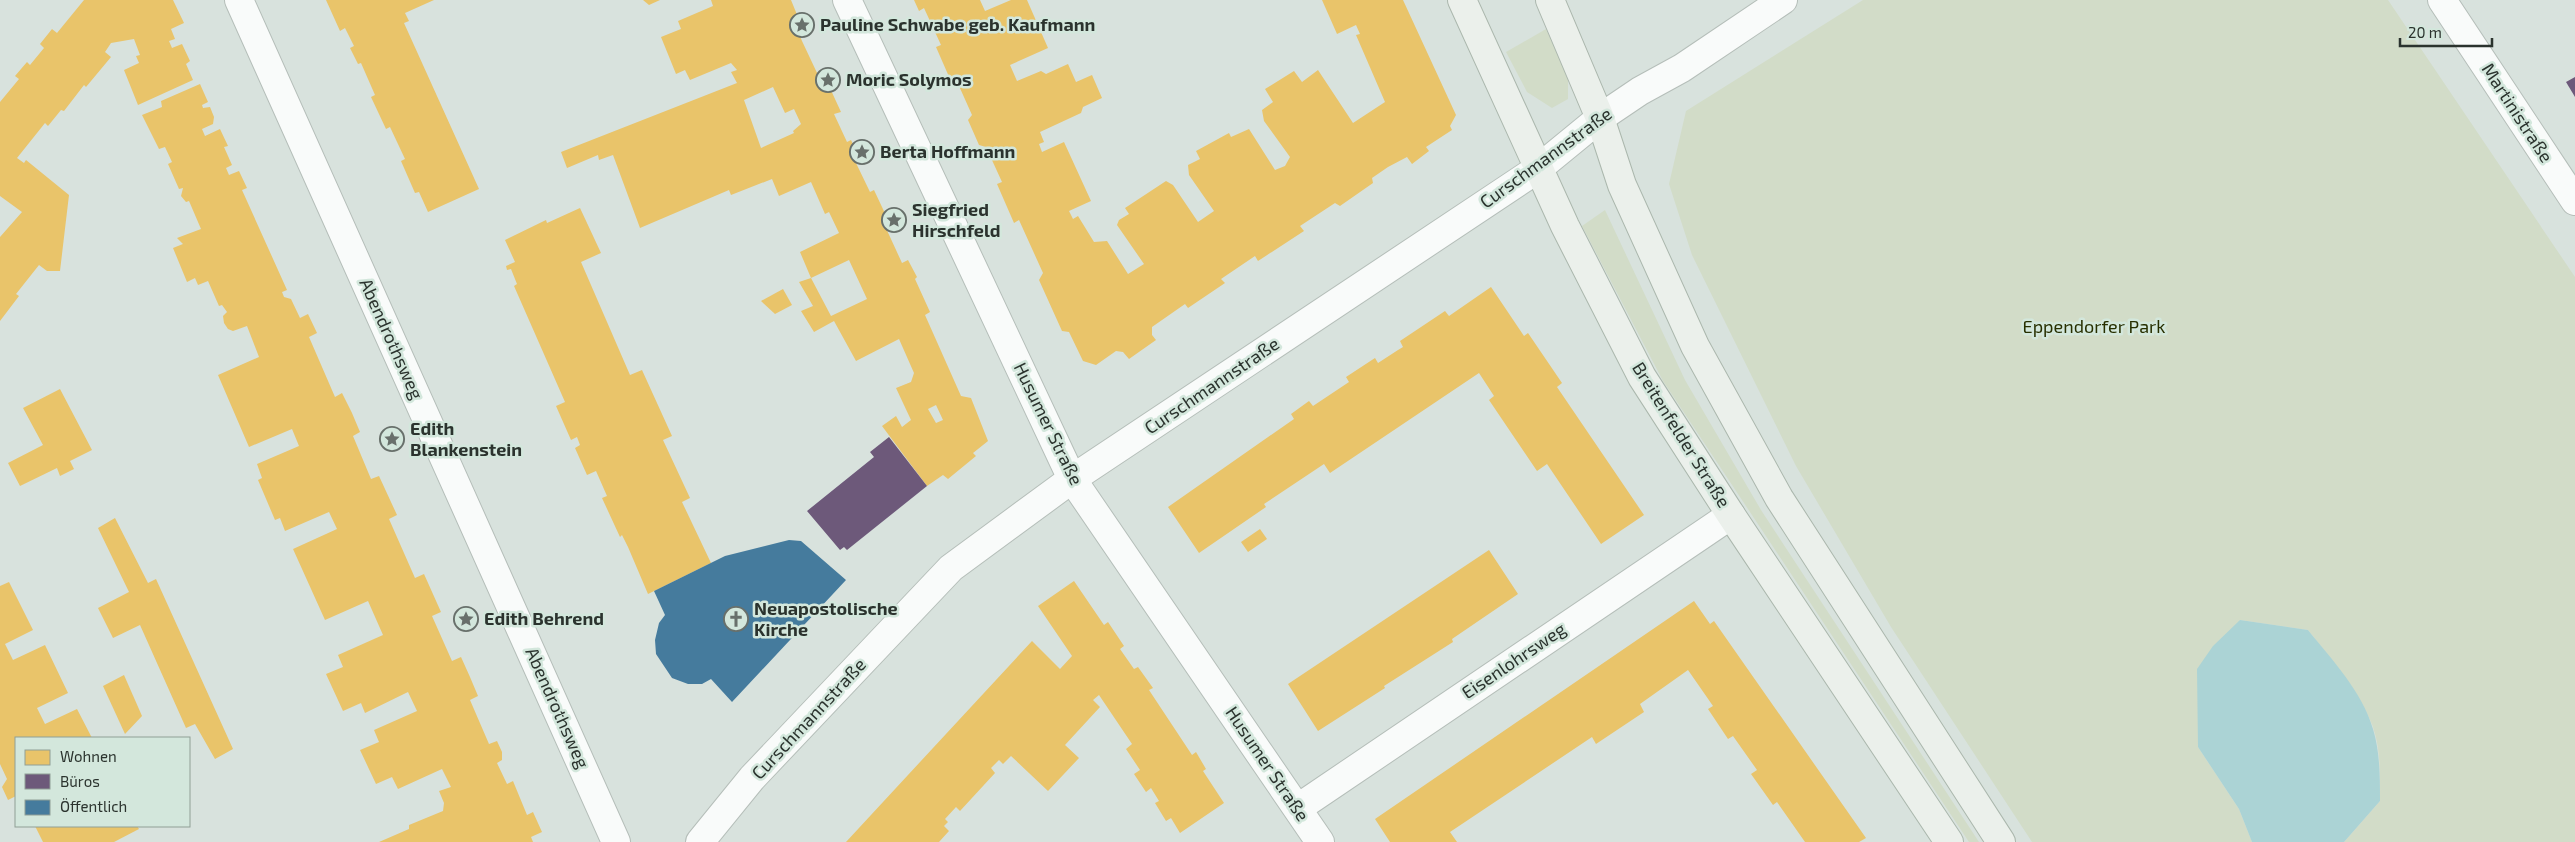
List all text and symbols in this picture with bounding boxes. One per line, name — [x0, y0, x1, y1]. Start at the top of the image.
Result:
place icon: Pauline Schwabe geb. Kaufmann — [789, 12, 815, 38]
place label: Pauline Schwabe geb. Kaufmann — [820, 13, 1095, 35]
scale bar — [2400, 15, 2492, 47]
text: 20 m — [2408, 23, 2442, 41]
street label: Martinistraße — [2478, 59, 2558, 166]
place icon: Moric Solymos — [815, 67, 841, 93]
place label: Moric Solymos — [846, 68, 972, 90]
street label: Curschmannstraße — [1475, 102, 1616, 212]
place icon: Berta Hoffmann — [849, 139, 875, 165]
place label: Berta Hoffmann — [880, 140, 1015, 162]
place label: Siegfried Hirschfeld — [912, 198, 1001, 241]
place icon: Siegfried Hirschfeld — [881, 207, 907, 233]
street label: Abendrothsweg — [355, 275, 428, 402]
park label: Eppendorfer Park — [2023, 315, 2165, 337]
street label: Curschmannstraße — [1140, 332, 1283, 438]
street label: Breitenfelder Straße — [1628, 358, 1736, 511]
street label: Husumer Straße — [1010, 359, 1088, 488]
place label: Edith Blankenstein — [410, 417, 522, 460]
place icon: Edith Blankenstein — [379, 426, 405, 452]
place label: Neuapostolische Kirche — [754, 597, 898, 640]
place icon: Edith Behrend — [453, 606, 479, 632]
church icon: Neuapostolische Kirche — [723, 606, 749, 632]
place label: Edith Behrend — [484, 607, 604, 629]
street label: Eisenlohrsweg — [1457, 617, 1570, 703]
street label: Abendrothsweg — [521, 644, 594, 771]
street label: Curschmannstraße — [746, 653, 870, 783]
street label: Husumer Straße — [1221, 702, 1314, 825]
legend — [15, 737, 190, 827]
text: Wohnen — [60, 747, 117, 765]
text: Büros — [60, 772, 100, 790]
text: Öffentlich — [60, 797, 127, 815]

